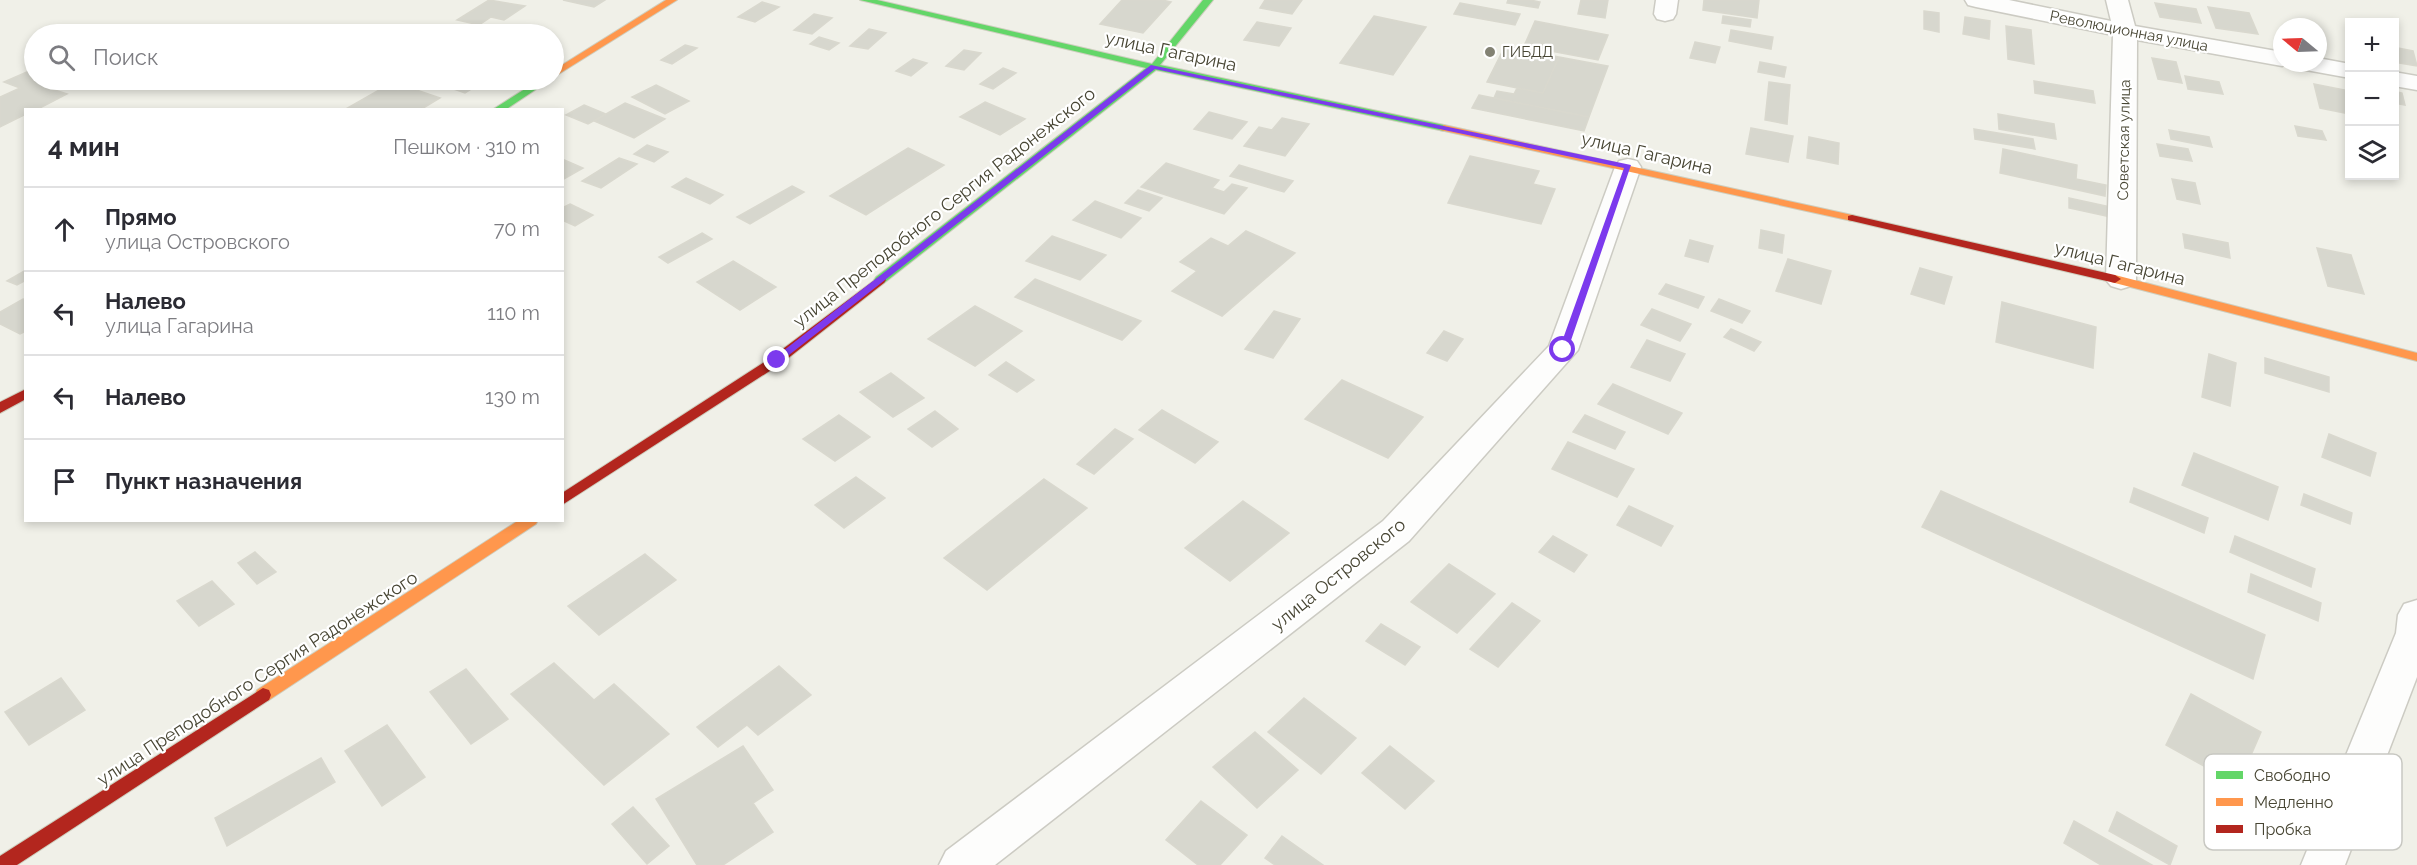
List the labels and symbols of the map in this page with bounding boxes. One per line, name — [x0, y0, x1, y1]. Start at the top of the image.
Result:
street label: Революционная улица — [2048, 7, 2210, 55]
north arrow — [2273, 18, 2327, 72]
street label: улица Гагарина — [1103, 27, 1239, 75]
place label: ГИБДД — [1502, 43, 1553, 61]
marker: ГИБДД — [1483, 45, 1497, 59]
street label: Советская улица — [2114, 79, 2134, 201]
street label: улица Преподобного Сергия Радонежского — [789, 82, 1099, 331]
street label: улица Гагарина — [1579, 128, 1715, 178]
street label: улица Гагарина — [2053, 237, 2187, 289]
route start — [1549, 336, 1575, 362]
route end — [763, 346, 789, 372]
street label: улица Островского — [1267, 513, 1409, 635]
street label: улица Преподобного Сергия Радонежского — [93, 566, 421, 790]
legend — [2204, 754, 2402, 850]
text: Свободно — [2254, 766, 2330, 785]
text: Медленно — [2254, 793, 2333, 812]
text: Пробка — [2254, 820, 2312, 839]

